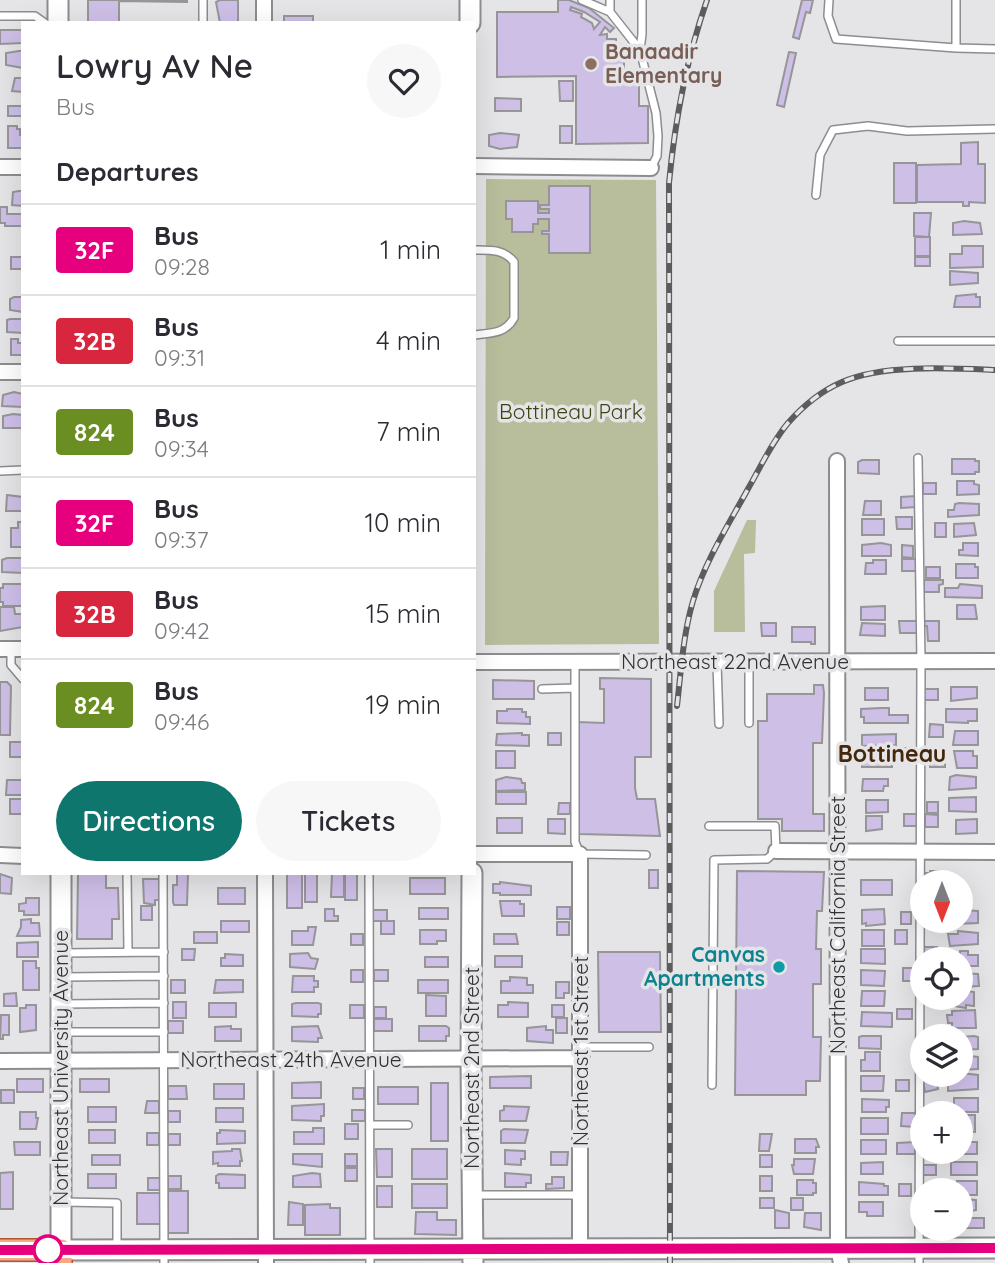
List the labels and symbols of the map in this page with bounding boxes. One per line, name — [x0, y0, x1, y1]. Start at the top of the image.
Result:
place label: Banaadir Elementary — [605, 38, 722, 88]
marker: Banaadir Elementary — [583, 56, 599, 72]
park label: Bottineau Park — [499, 398, 643, 424]
street label: Northeast 22nd Avenue — [621, 648, 849, 674]
district label: Bottineau — [838, 739, 946, 768]
street label: Northeast California Street — [824, 796, 850, 1054]
north arrow — [910, 870, 973, 933]
street label: Northeast University Avenue — [47, 930, 73, 1206]
place label: Canvas Apartments — [644, 941, 765, 991]
street label: Northeast 1st Street — [567, 956, 593, 1146]
marker: Canvas Apartments — [771, 959, 787, 975]
street label: Northeast 2nd Street — [458, 967, 484, 1169]
street label: Northeast 24th Avenue — [180, 1046, 402, 1072]
unlabelled marker — [33, 1235, 63, 1263]

